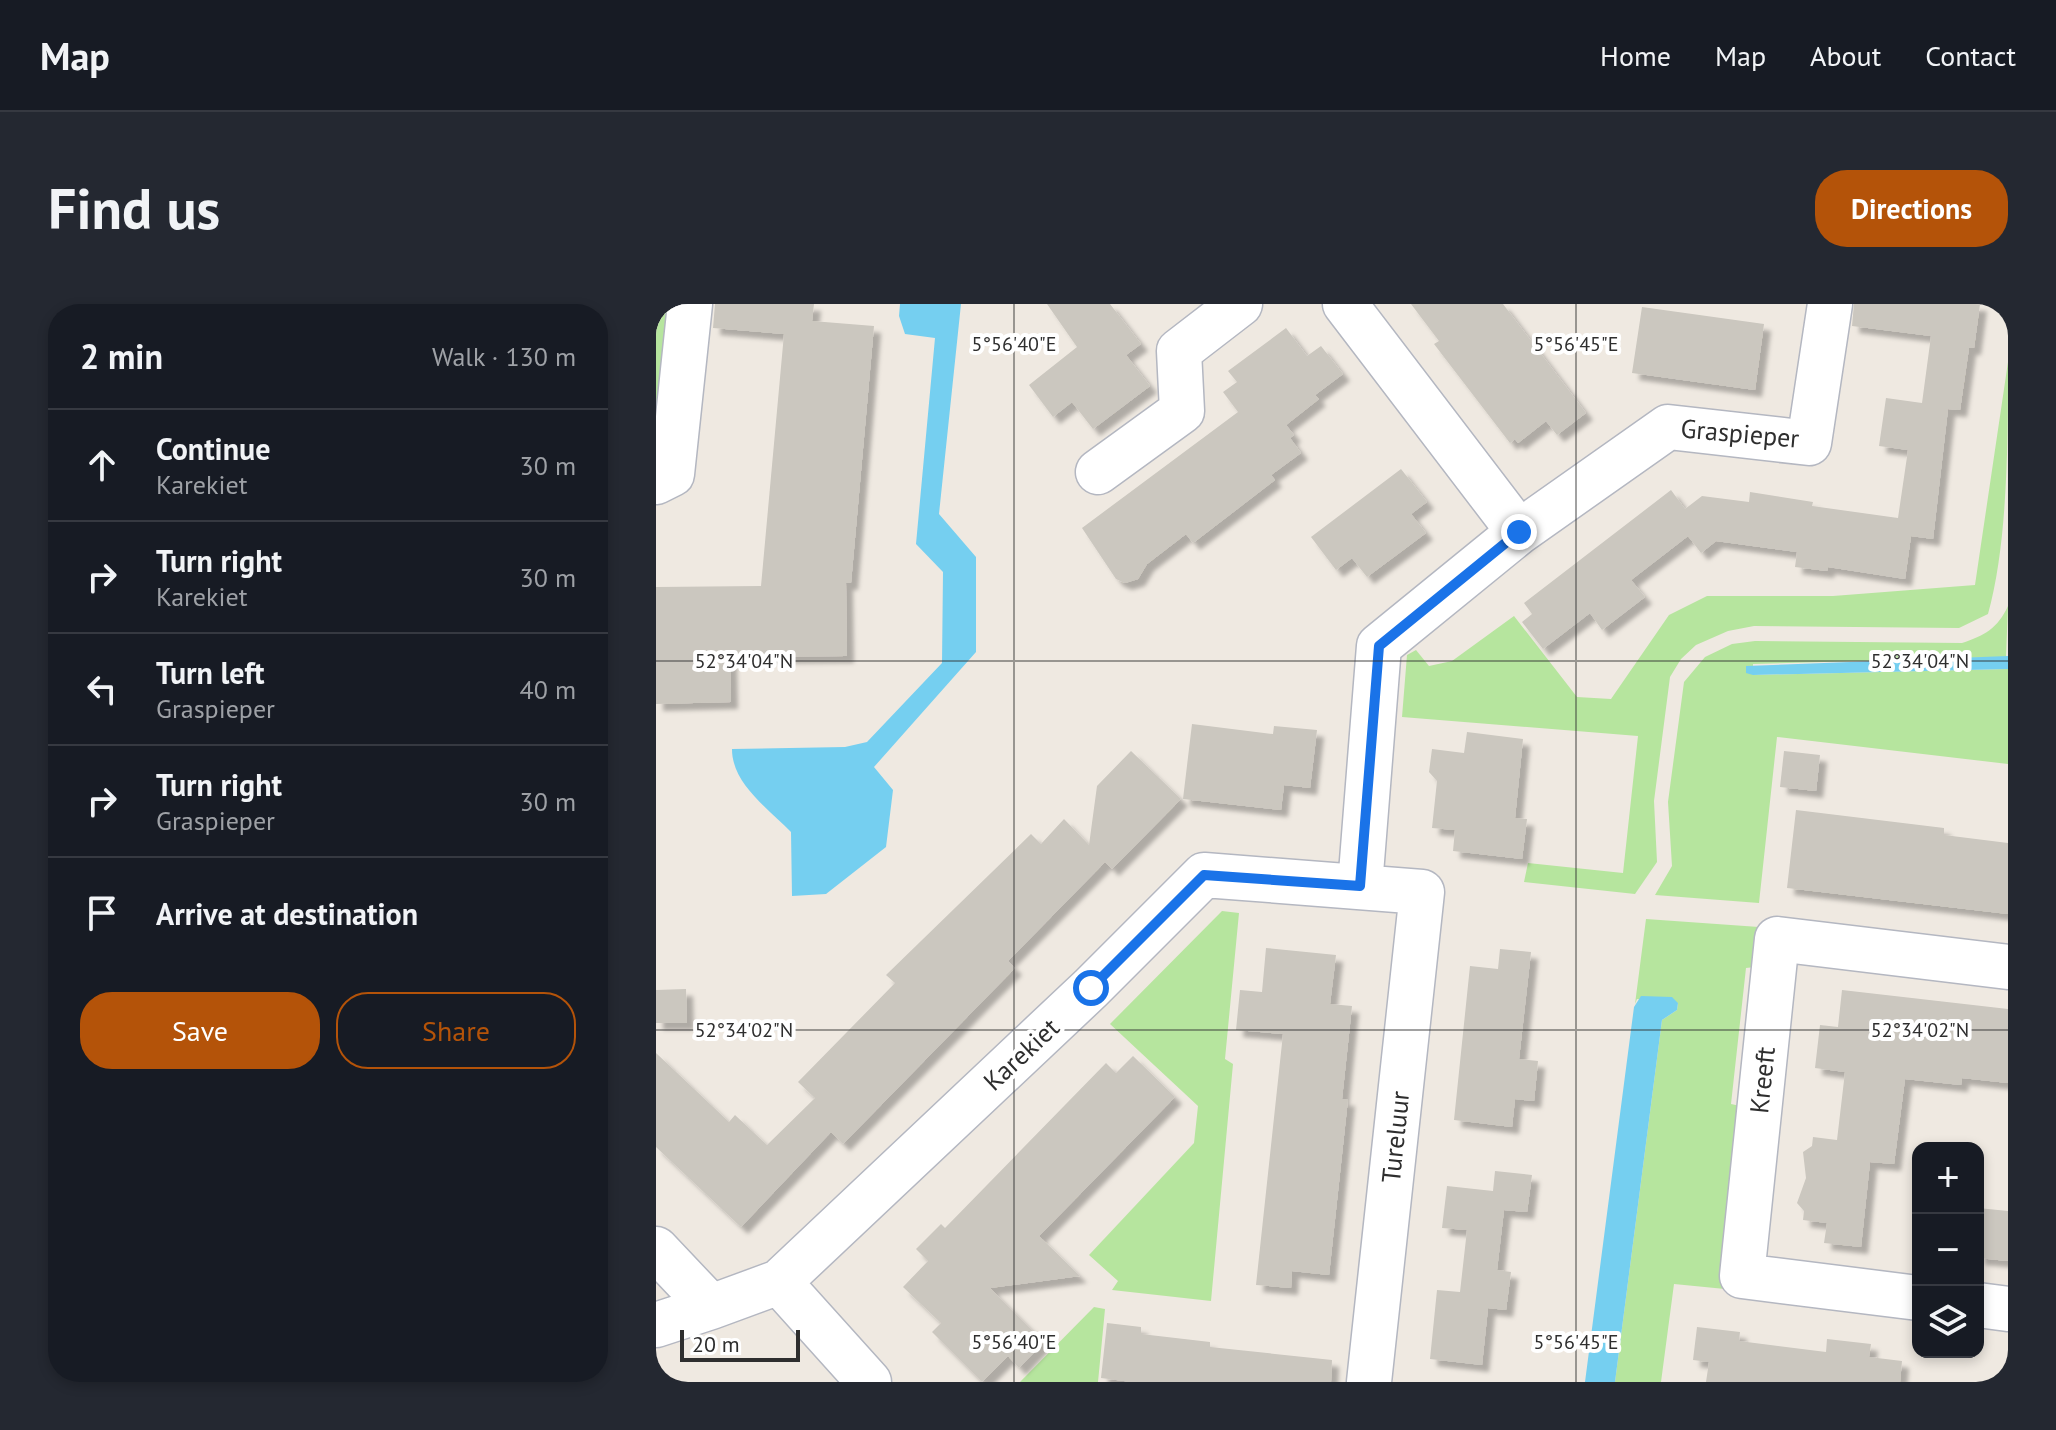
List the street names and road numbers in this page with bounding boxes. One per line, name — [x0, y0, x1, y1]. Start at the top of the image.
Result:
street label: Graspieper — [1679, 411, 1801, 455]
street label: Karekiet — [976, 1011, 1066, 1097]
street label: Kreeft — [1742, 1045, 1782, 1115]
street label: Tureluur — [1374, 1089, 1416, 1185]

